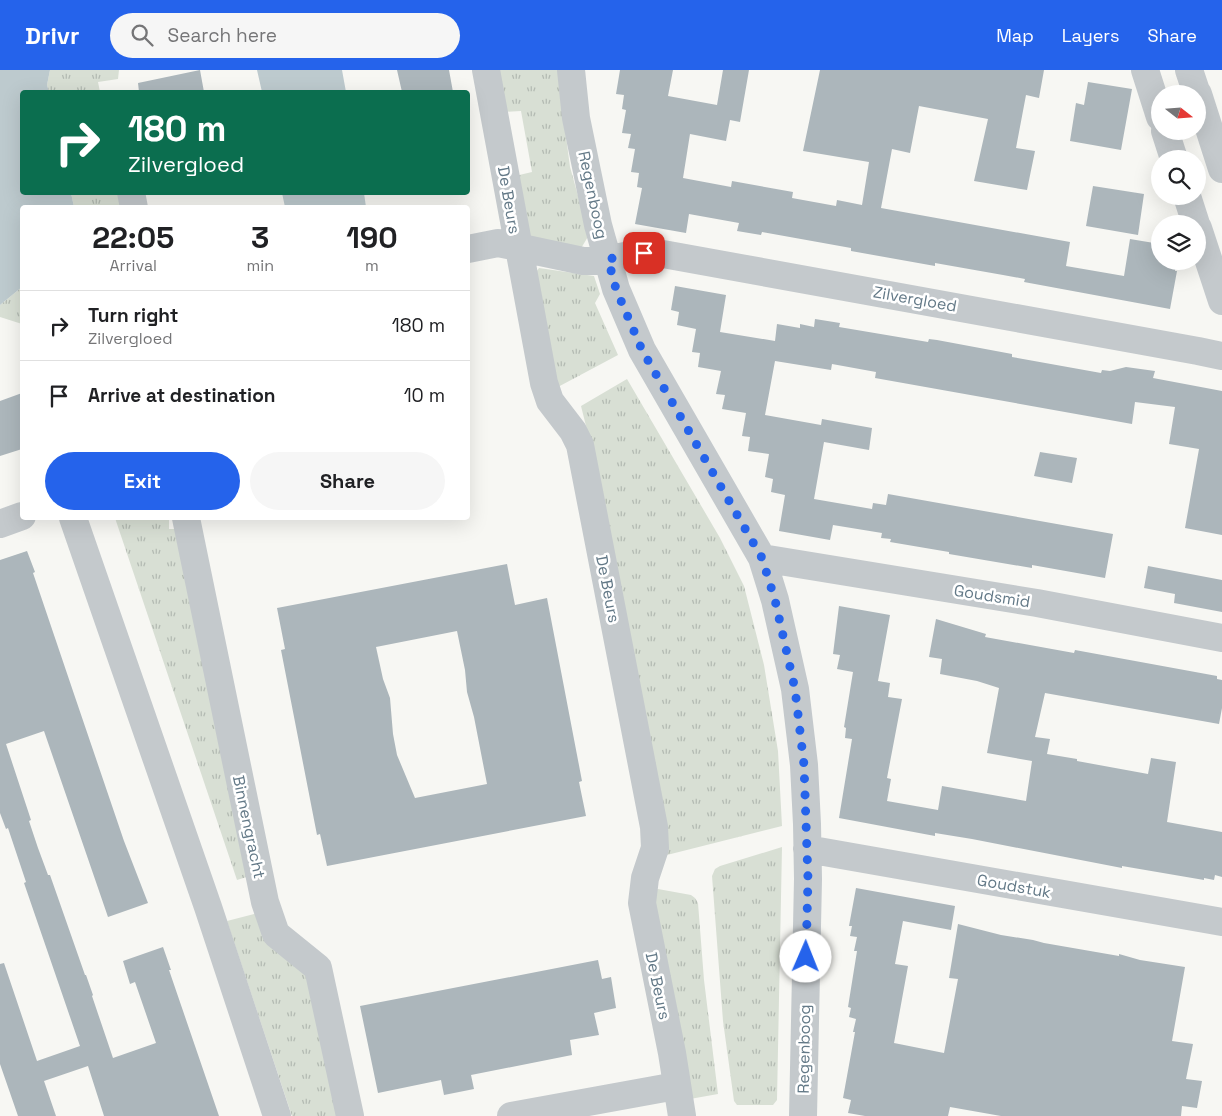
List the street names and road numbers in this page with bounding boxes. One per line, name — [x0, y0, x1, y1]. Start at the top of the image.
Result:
street label: Regenboog — [573, 149, 613, 241]
street label: De Beurs — [493, 165, 525, 235]
street label: Zilvergloed — [872, 281, 958, 317]
street label: De Beurs — [591, 553, 625, 625]
street label: Goudsmid — [952, 580, 1032, 612]
street label: Binnengracht — [228, 774, 270, 880]
street label: Goudstuk — [975, 869, 1053, 903]
street label: De Beurs — [641, 950, 675, 1022]
street label: Regenboog — [793, 1004, 815, 1094]

